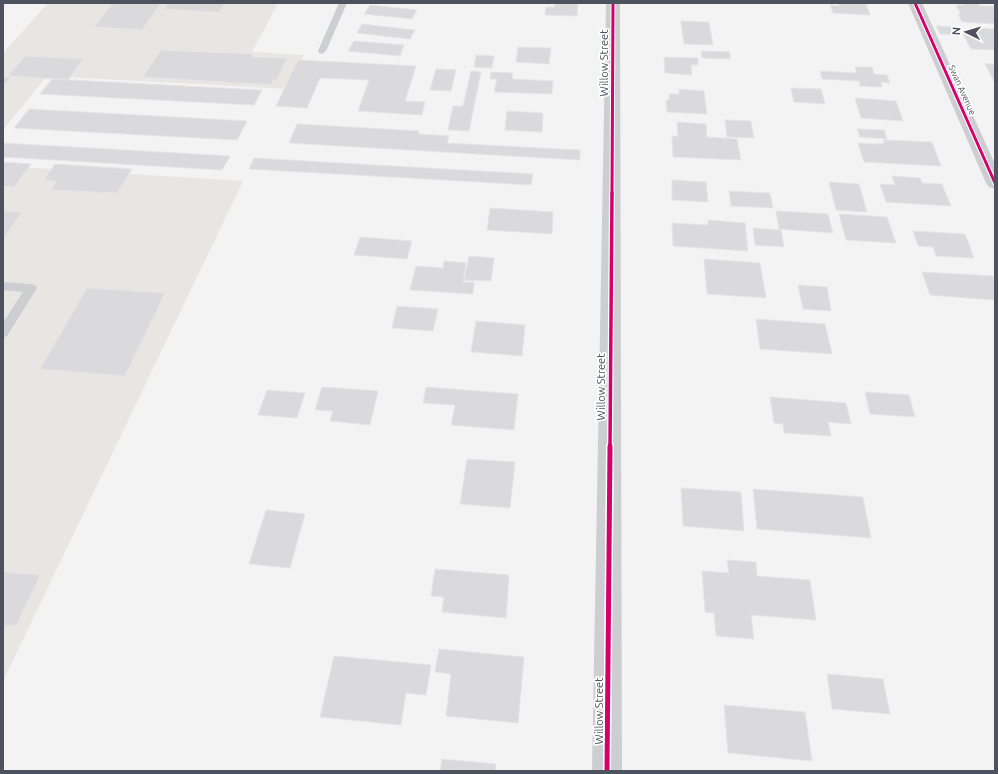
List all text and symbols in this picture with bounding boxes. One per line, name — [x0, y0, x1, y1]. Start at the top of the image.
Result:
north arrow — [946, 12, 986, 52]
text: N — [950, 27, 962, 36]
street label: Willow Street — [598, 29, 610, 97]
street label: Swan Avenue — [946, 63, 978, 117]
street label: Willow Street — [595, 353, 607, 421]
street label: Willow Street — [593, 677, 605, 745]

